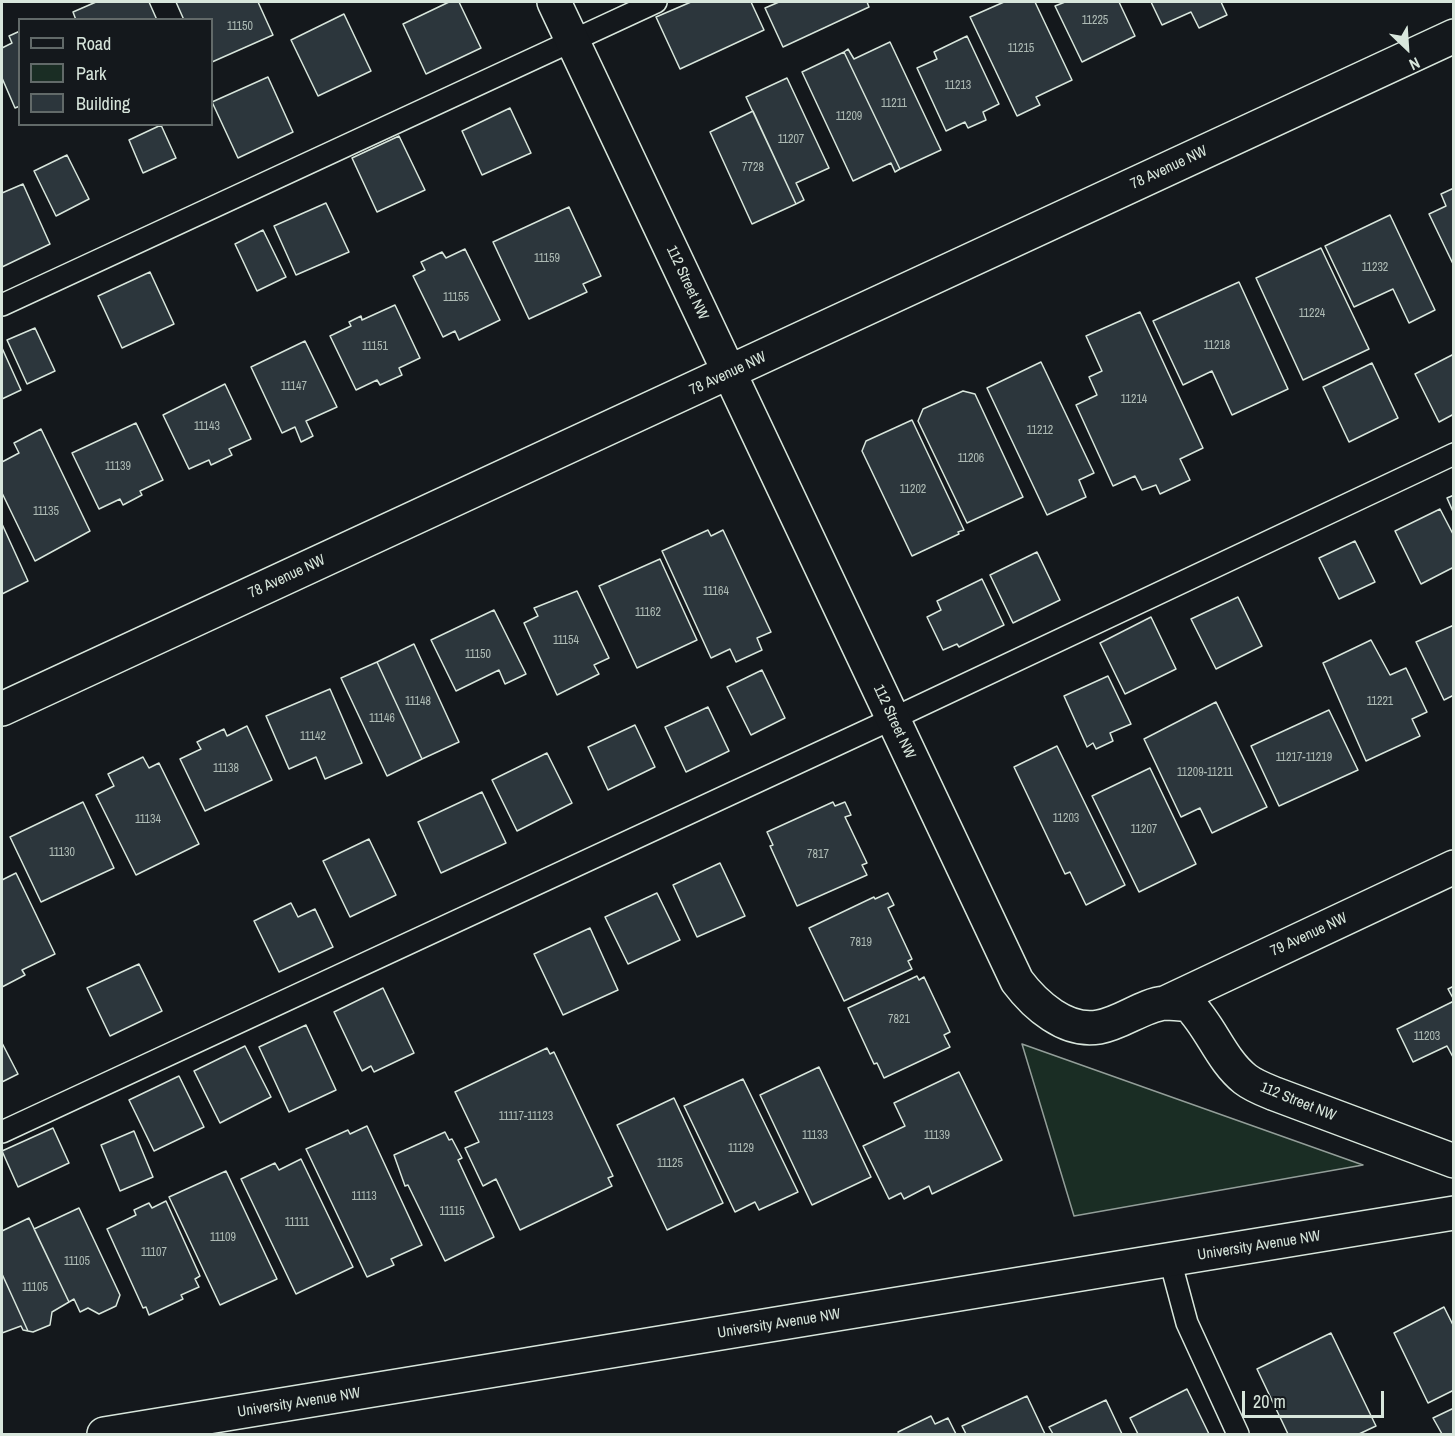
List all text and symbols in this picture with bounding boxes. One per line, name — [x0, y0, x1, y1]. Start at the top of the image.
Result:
house number: 11225 — [1082, 14, 1108, 28]
legend — [18, 18, 213, 126]
north arrow — [1377, 18, 1437, 78]
house number: 11150 — [227, 20, 253, 34]
text: Road — [76, 31, 111, 56]
house number: 11215 — [1008, 42, 1034, 56]
text: N — [1406, 52, 1424, 76]
text: Park — [76, 61, 106, 86]
house number: 11213 — [945, 79, 971, 93]
text: Building — [76, 91, 130, 116]
house number: 11211 — [881, 97, 907, 111]
house number: 11209 — [836, 110, 862, 124]
house number: 11207 — [778, 133, 804, 147]
street label: 78 Avenue NW — [1128, 142, 1210, 194]
house number: 7728 — [742, 161, 764, 175]
street label: 112 Street NW — [662, 243, 712, 323]
house number: 11159 — [534, 252, 560, 266]
house number: 11232 — [1362, 261, 1388, 275]
house number: 11155 — [443, 291, 469, 305]
house number: 11224 — [1299, 307, 1325, 321]
house number: 11218 — [1204, 339, 1230, 353]
house number: 11151 — [362, 340, 388, 354]
street label: 78 Avenue NW — [687, 348, 769, 400]
house number: 11147 — [281, 380, 307, 394]
house number: 11214 — [1121, 393, 1147, 407]
house number: 11143 — [194, 420, 220, 434]
house number: 11212 — [1027, 424, 1053, 438]
house number: 11206 — [958, 452, 984, 466]
house number: 11139 — [105, 460, 131, 474]
house number: 11202 — [900, 483, 926, 497]
house number: 11135 — [33, 505, 59, 519]
street label: 78 Avenue NW — [246, 551, 328, 603]
house number: 11164 — [703, 585, 729, 599]
house number: 11162 — [635, 606, 661, 620]
house number: 11154 — [553, 634, 579, 648]
house number: 11150 — [465, 648, 491, 662]
street label: 112 Street NW — [869, 682, 919, 762]
house number: 11148 — [405, 695, 431, 709]
house number: 11221 — [1367, 695, 1393, 709]
house number: 11146 — [369, 712, 395, 726]
house number: 11142 — [300, 730, 326, 744]
house number: 11217-11219 — [1276, 751, 1332, 765]
house number: 11138 — [213, 762, 239, 776]
house number: 11209-11211 — [1177, 766, 1233, 780]
house number: 11203 — [1053, 812, 1079, 826]
house number: 11134 — [135, 813, 161, 827]
house number: 11207 — [1131, 823, 1157, 837]
house number: 11130 — [49, 846, 75, 860]
house number: 7817 — [807, 848, 829, 862]
street label: 79 Avenue NW — [1268, 909, 1350, 961]
house number: 7819 — [850, 936, 872, 950]
house number: 7821 — [888, 1013, 910, 1027]
house number: 11203 — [1414, 1030, 1440, 1044]
street label: 112 Street NW — [1258, 1079, 1338, 1125]
house number: 11117-11123 — [499, 1110, 553, 1124]
house number: 11133 — [802, 1129, 828, 1143]
house number: 11139 — [924, 1129, 950, 1143]
house number: 11129 — [728, 1142, 754, 1156]
house number: 11125 — [657, 1157, 683, 1171]
house number: 11113 — [351, 1190, 377, 1204]
house number: 11115 — [439, 1205, 465, 1219]
house number: 11111 — [285, 1216, 309, 1230]
street label: University Avenue NW — [1196, 1227, 1322, 1265]
house number: 11109 — [210, 1231, 236, 1245]
house number: 11107 — [141, 1246, 167, 1260]
house number: 11105 — [64, 1255, 90, 1269]
house number: 11105 — [22, 1281, 48, 1295]
street label: University Avenue NW — [716, 1305, 842, 1343]
scale bar — [1245, 1379, 1388, 1417]
street label: University Avenue NW — [236, 1384, 362, 1422]
text: 20 m — [1253, 1389, 1286, 1414]

